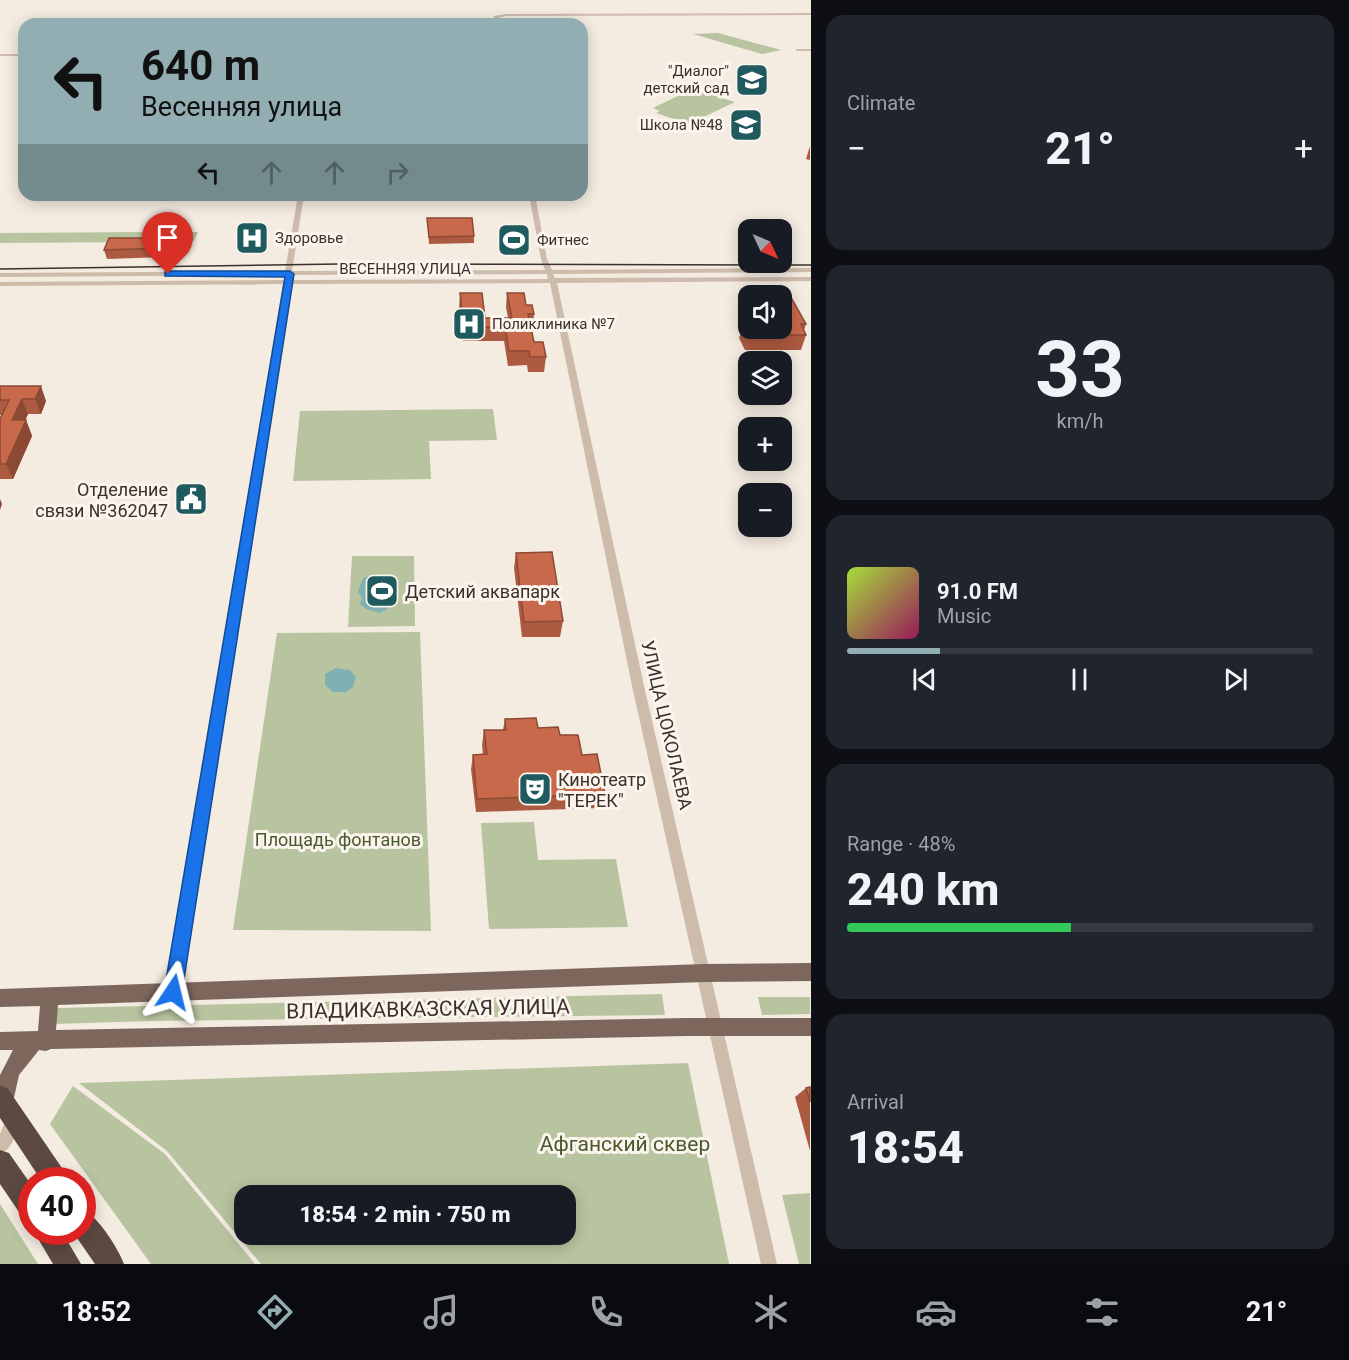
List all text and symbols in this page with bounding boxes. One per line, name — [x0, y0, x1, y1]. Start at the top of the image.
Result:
text: 640 m — [141, 41, 260, 90]
icon: left — [42, 42, 120, 120]
place label: "Диалог" детский сад — [643, 62, 729, 97]
school or university icon: "Диалог" детский сад — [734, 62, 770, 98]
text: Весенняя улица — [141, 91, 342, 123]
text: Climate — [847, 91, 915, 115]
school or university icon: Школа №48 — [728, 107, 764, 143]
place label: Школа №48 — [640, 116, 723, 134]
text: 21° — [1045, 122, 1115, 175]
text: − — [847, 129, 866, 168]
text: + — [1294, 129, 1313, 168]
icon: left — [192, 156, 225, 189]
icon: ahead — [255, 156, 288, 189]
icon: ahead — [318, 156, 351, 189]
icon: right — [381, 156, 414, 189]
pin — [142, 212, 193, 274]
north arrow — [738, 219, 792, 273]
map controls — [738, 219, 792, 537]
hospital icon: Здоровье — [234, 220, 270, 256]
icon: arrive — [151, 221, 184, 254]
sports icon: Фитнес — [496, 222, 532, 258]
place label: Здоровье — [275, 229, 343, 247]
place label: Фитнес — [537, 231, 589, 249]
street label: ВЕСЕННЯЯ УЛИЦА — [339, 260, 471, 278]
button: sound — [738, 285, 792, 339]
hospital icon: Поликлиника №7 — [451, 306, 487, 342]
place label: Поликлиника №7 — [492, 315, 615, 333]
text: 33 — [1035, 324, 1125, 415]
button: layers — [738, 351, 792, 405]
text: km/h — [1057, 409, 1103, 433]
button: + — [738, 417, 792, 471]
place label: Отделение связи №362047 — [35, 479, 168, 521]
public building icon: Отделение связи №362047 — [173, 481, 209, 517]
button: − — [738, 483, 792, 537]
sports icon: Детский аквапарк — [364, 573, 400, 609]
text: 91.0 FM — [937, 579, 1018, 604]
place label: Детский аквапарк — [405, 581, 560, 602]
text: Music — [937, 604, 991, 628]
street label: УЛИЦА ЦОКОЛАЕВА — [637, 638, 697, 812]
icon: previous — [908, 663, 941, 696]
icon: pause — [1063, 663, 1096, 696]
icon: next — [1219, 663, 1252, 696]
place label: Кинотеатр "ТЕРЕК" — [558, 769, 646, 811]
theatre icon: Кинотеатр "ТЕРЕК" — [517, 771, 553, 807]
park label: Площадь фонтанов — [255, 829, 421, 850]
text: Range · 48% — [847, 832, 955, 856]
text: 240 km — [847, 863, 999, 916]
position arrow — [141, 960, 205, 1024]
street label: ВЛАДИКАВКАЗСКАЯ УЛИЦА — [286, 995, 570, 1023]
text: Arrival — [847, 1090, 904, 1114]
text: 18:54 — [847, 1121, 964, 1174]
park label: Афганский сквер — [540, 1132, 710, 1156]
speed limit sign: 40 — [18, 1167, 96, 1245]
text: 18:54 · 2 min · 750 m — [300, 1202, 510, 1227]
icon: directions — [254, 1291, 296, 1333]
icon: music — [420, 1291, 462, 1333]
icon: phone — [585, 1291, 627, 1333]
icon: climate — [750, 1291, 792, 1333]
icon: car — [915, 1291, 957, 1333]
icon: filters — [1081, 1291, 1123, 1333]
text: 18:52 — [62, 1296, 131, 1328]
text: 21° — [1246, 1296, 1287, 1328]

